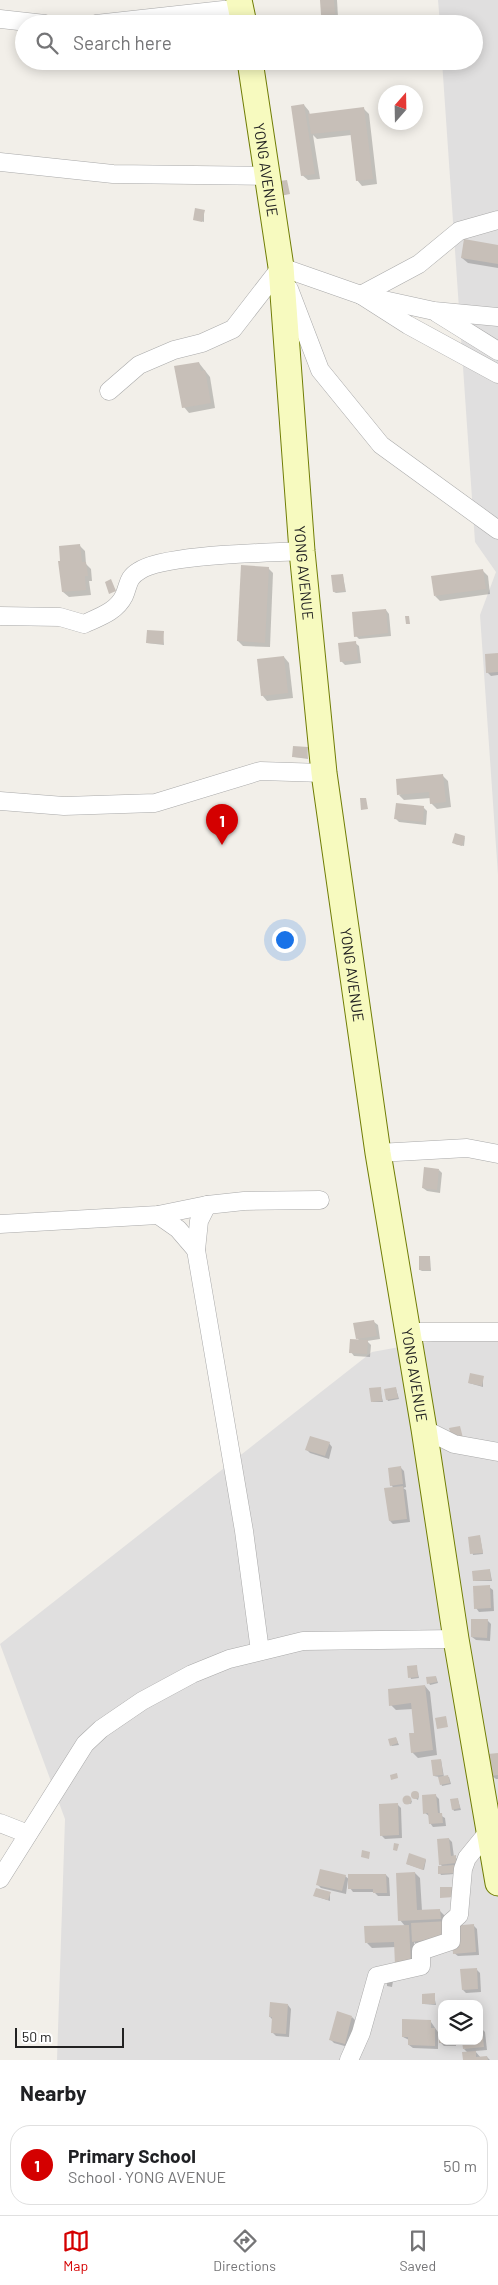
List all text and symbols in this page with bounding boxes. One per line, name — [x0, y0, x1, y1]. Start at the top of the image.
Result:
search box — [15, 15, 483, 70]
icon: search — [33, 29, 61, 57]
text: Search here — [73, 31, 172, 54]
north arrow — [378, 85, 423, 130]
street label: YONG AVENUE — [250, 122, 282, 218]
street label: YONG AVENUE — [291, 525, 318, 621]
pin: 1 — [206, 804, 238, 845]
your location — [272, 927, 298, 953]
street label: YONG AVENUE — [337, 927, 368, 1023]
street label: YONG AVENUE — [398, 1327, 432, 1423]
map controls — [438, 2000, 483, 2045]
button: layers — [438, 2000, 483, 2045]
scale bar — [15, 2025, 124, 2048]
text: 50 m — [22, 2028, 51, 2045]
text: Nearby — [20, 2080, 86, 2105]
text: Primary School — [68, 2144, 196, 2167]
text: 1 — [34, 2156, 40, 2175]
text: 50 m — [443, 2156, 477, 2175]
text: School · YONG AVENUE — [68, 2167, 226, 2186]
tab: Map — [62, 2227, 90, 2274]
tab: Directions — [213, 2227, 276, 2274]
tab: Saved — [399, 2227, 436, 2274]

